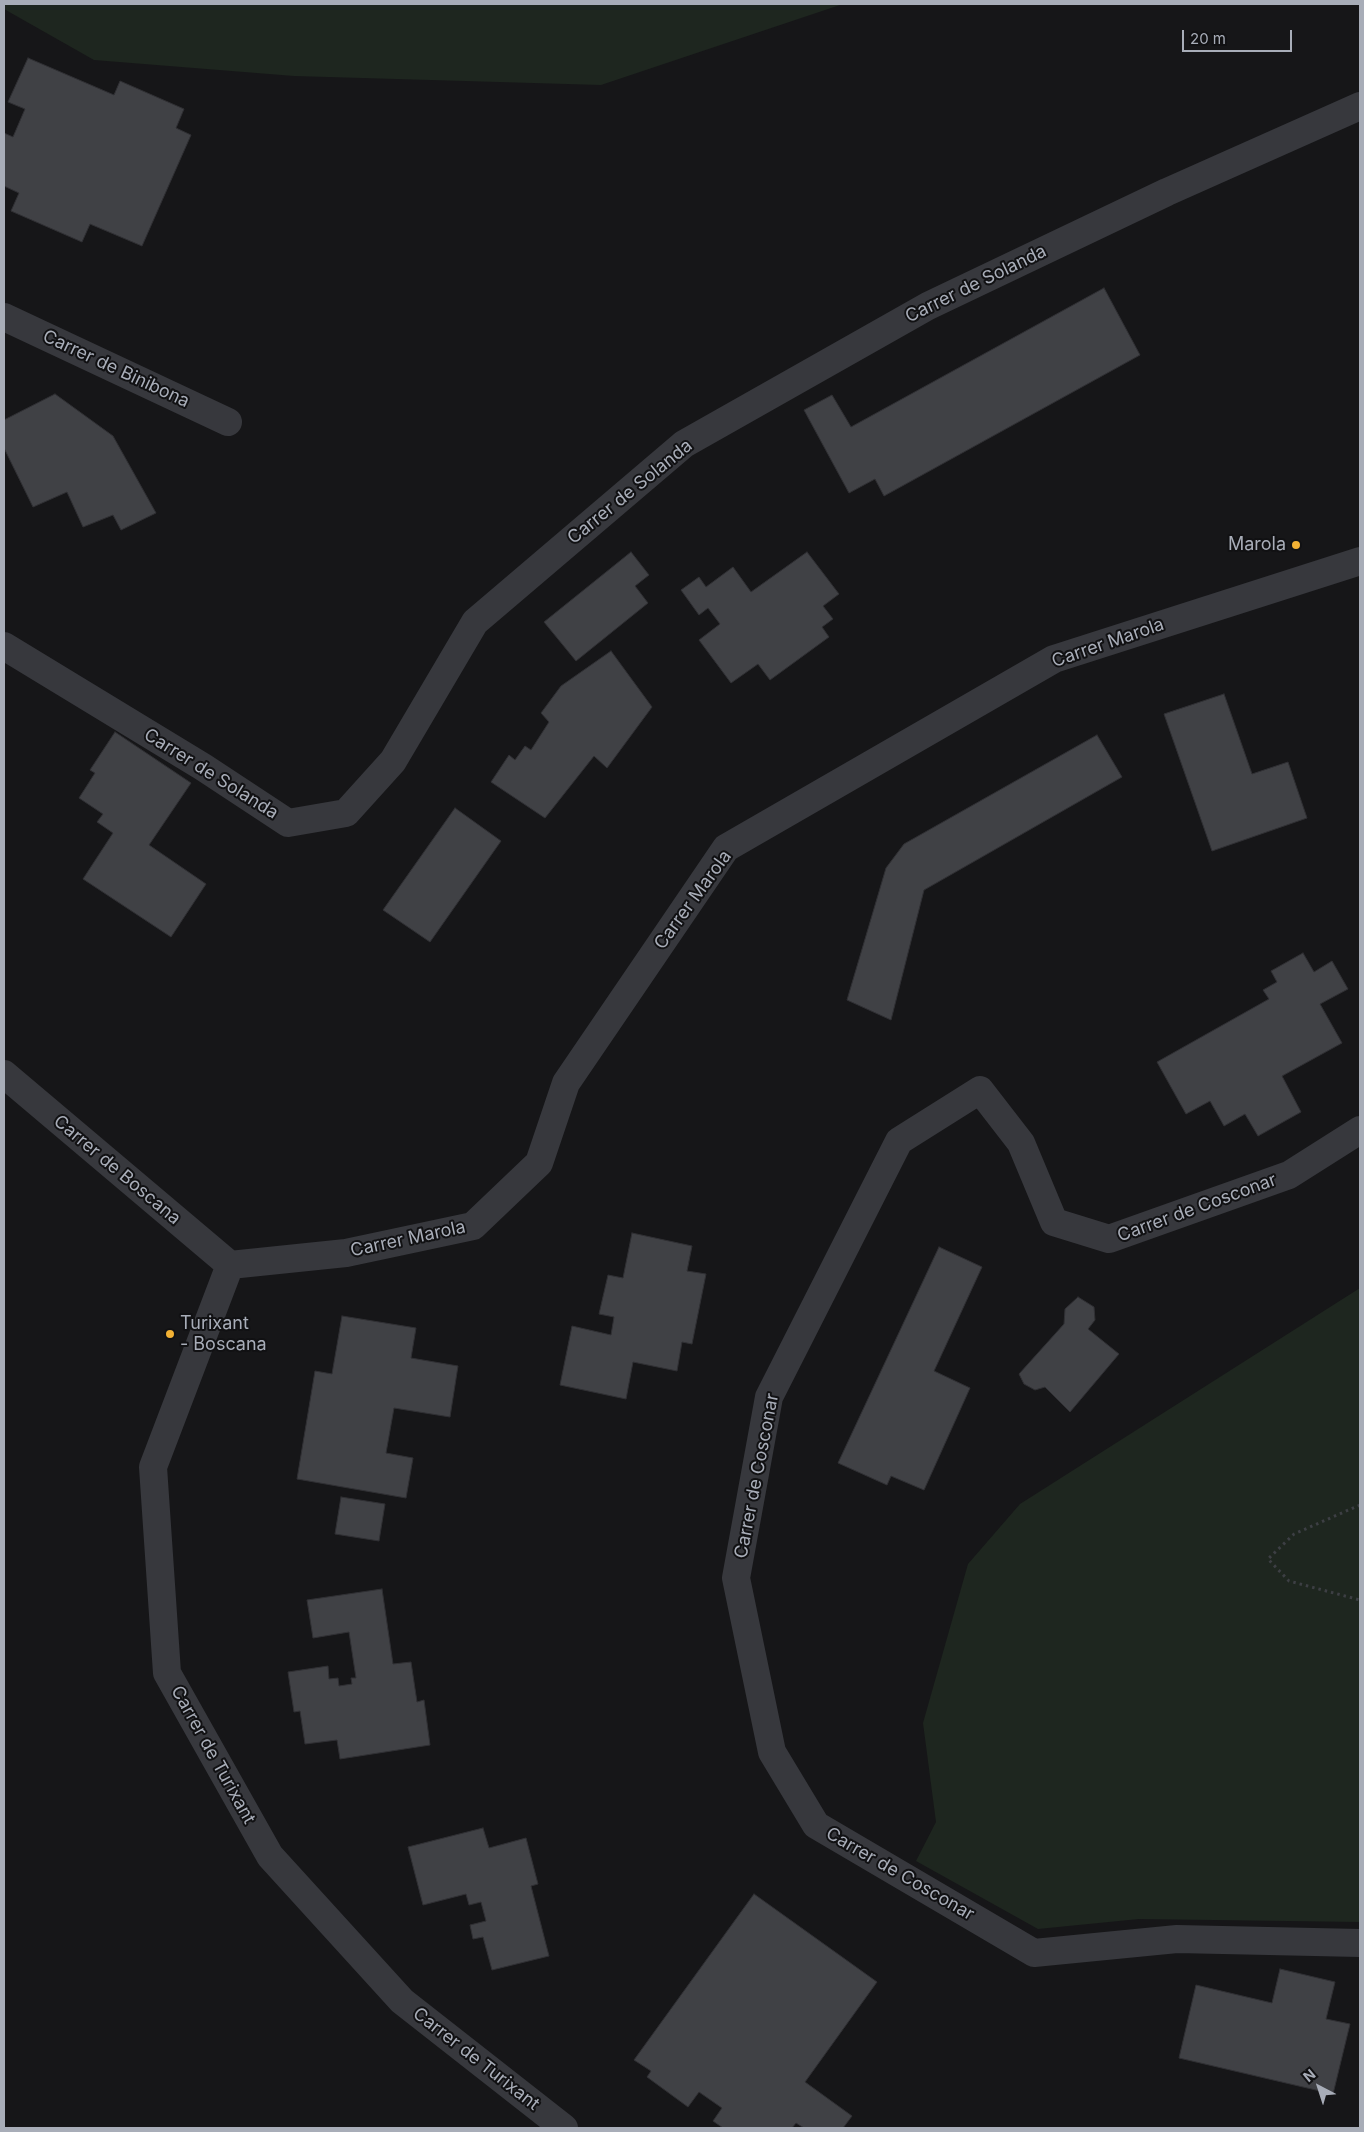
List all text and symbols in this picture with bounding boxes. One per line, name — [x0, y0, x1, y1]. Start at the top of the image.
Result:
scale bar — [1184, 20, 1294, 52]
text: 20 m — [1190, 29, 1226, 48]
street label: Carrer de Solanda — [902, 240, 1050, 328]
street label: Carrer de Binibona — [39, 326, 193, 412]
street label: Carrer de Solanda — [563, 435, 697, 549]
place label: Marola — [1228, 534, 1286, 556]
marker: Marola — [1290, 539, 1302, 551]
street label: Carrer Marola — [1049, 614, 1167, 672]
street label: Carrer de Solanda — [140, 724, 282, 824]
street label: Carrer Marola — [650, 846, 736, 954]
street label: Carrer de Boscana — [49, 1111, 185, 1229]
street label: Carrer de Cosconar — [1114, 1169, 1280, 1247]
street label: Carrer Marola — [348, 1216, 468, 1262]
place label: Turixant - Boscana — [180, 1313, 267, 1356]
marker: Turixant - Boscana — [164, 1328, 176, 1340]
street label: Carrer de Cosconar — [730, 1392, 784, 1560]
street label: Carrer de Turixant — [166, 1682, 260, 1828]
street label: Carrer de Cosconar — [822, 1823, 978, 1925]
street label: Carrer de Turixant — [408, 2003, 544, 2115]
north arrow — [1294, 2062, 1344, 2112]
text: N — [1299, 2065, 1319, 2085]

